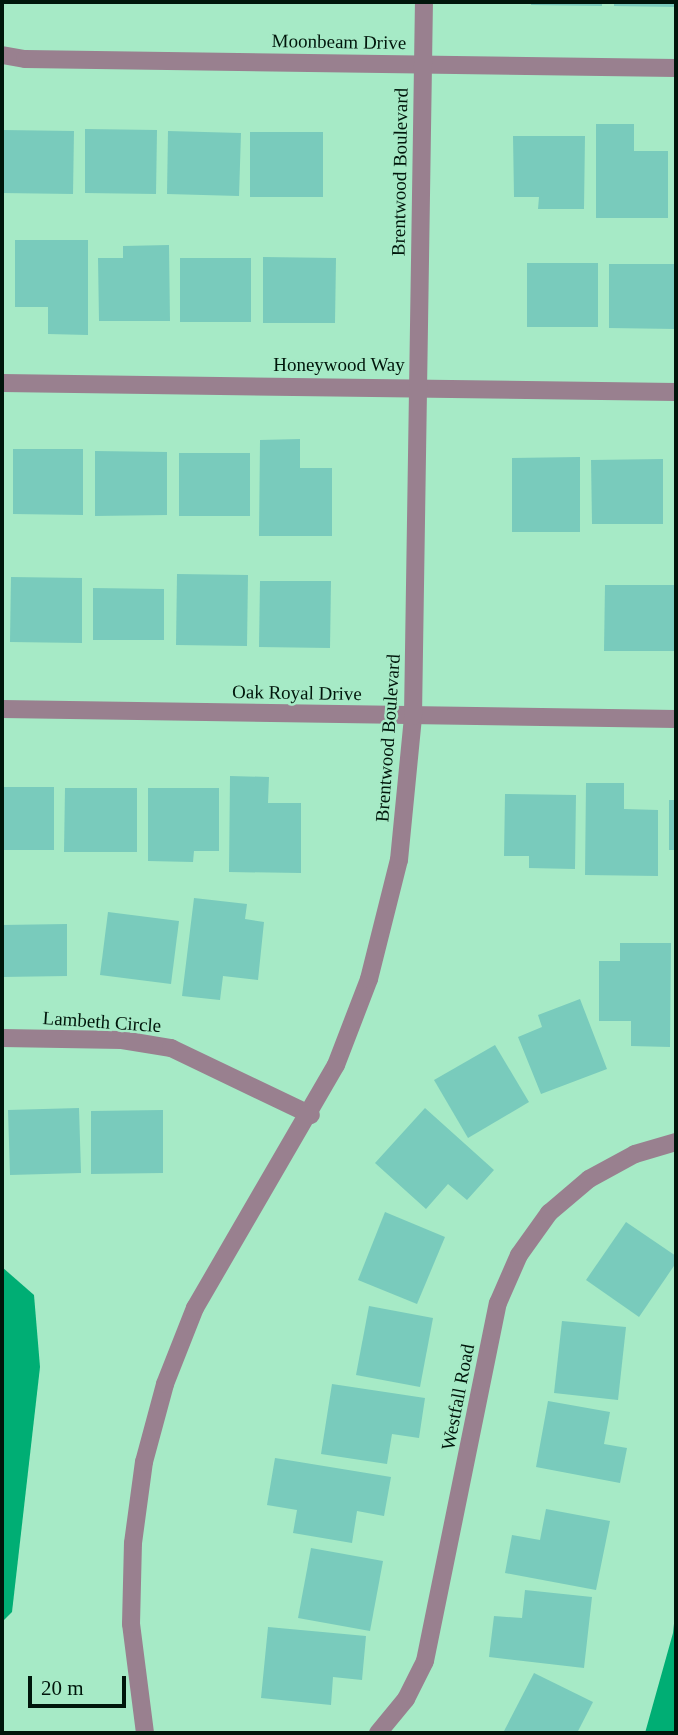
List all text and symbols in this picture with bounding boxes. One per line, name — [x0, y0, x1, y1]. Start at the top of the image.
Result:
street label: Moonbeam Drive — [272, 29, 406, 55]
street label: Brentwood Boulevard — [387, 88, 413, 256]
street label: Honeywood Way — [273, 354, 405, 376]
street label: Brentwood Boulevard — [371, 653, 405, 823]
street label: Oak Royal Drive — [232, 680, 362, 706]
street label: Lambeth Circle — [42, 1006, 162, 1038]
street label: Westfall Road — [437, 1342, 479, 1452]
scale bar — [32, 1662, 130, 1706]
text: 20 m — [41, 1676, 84, 1700]

